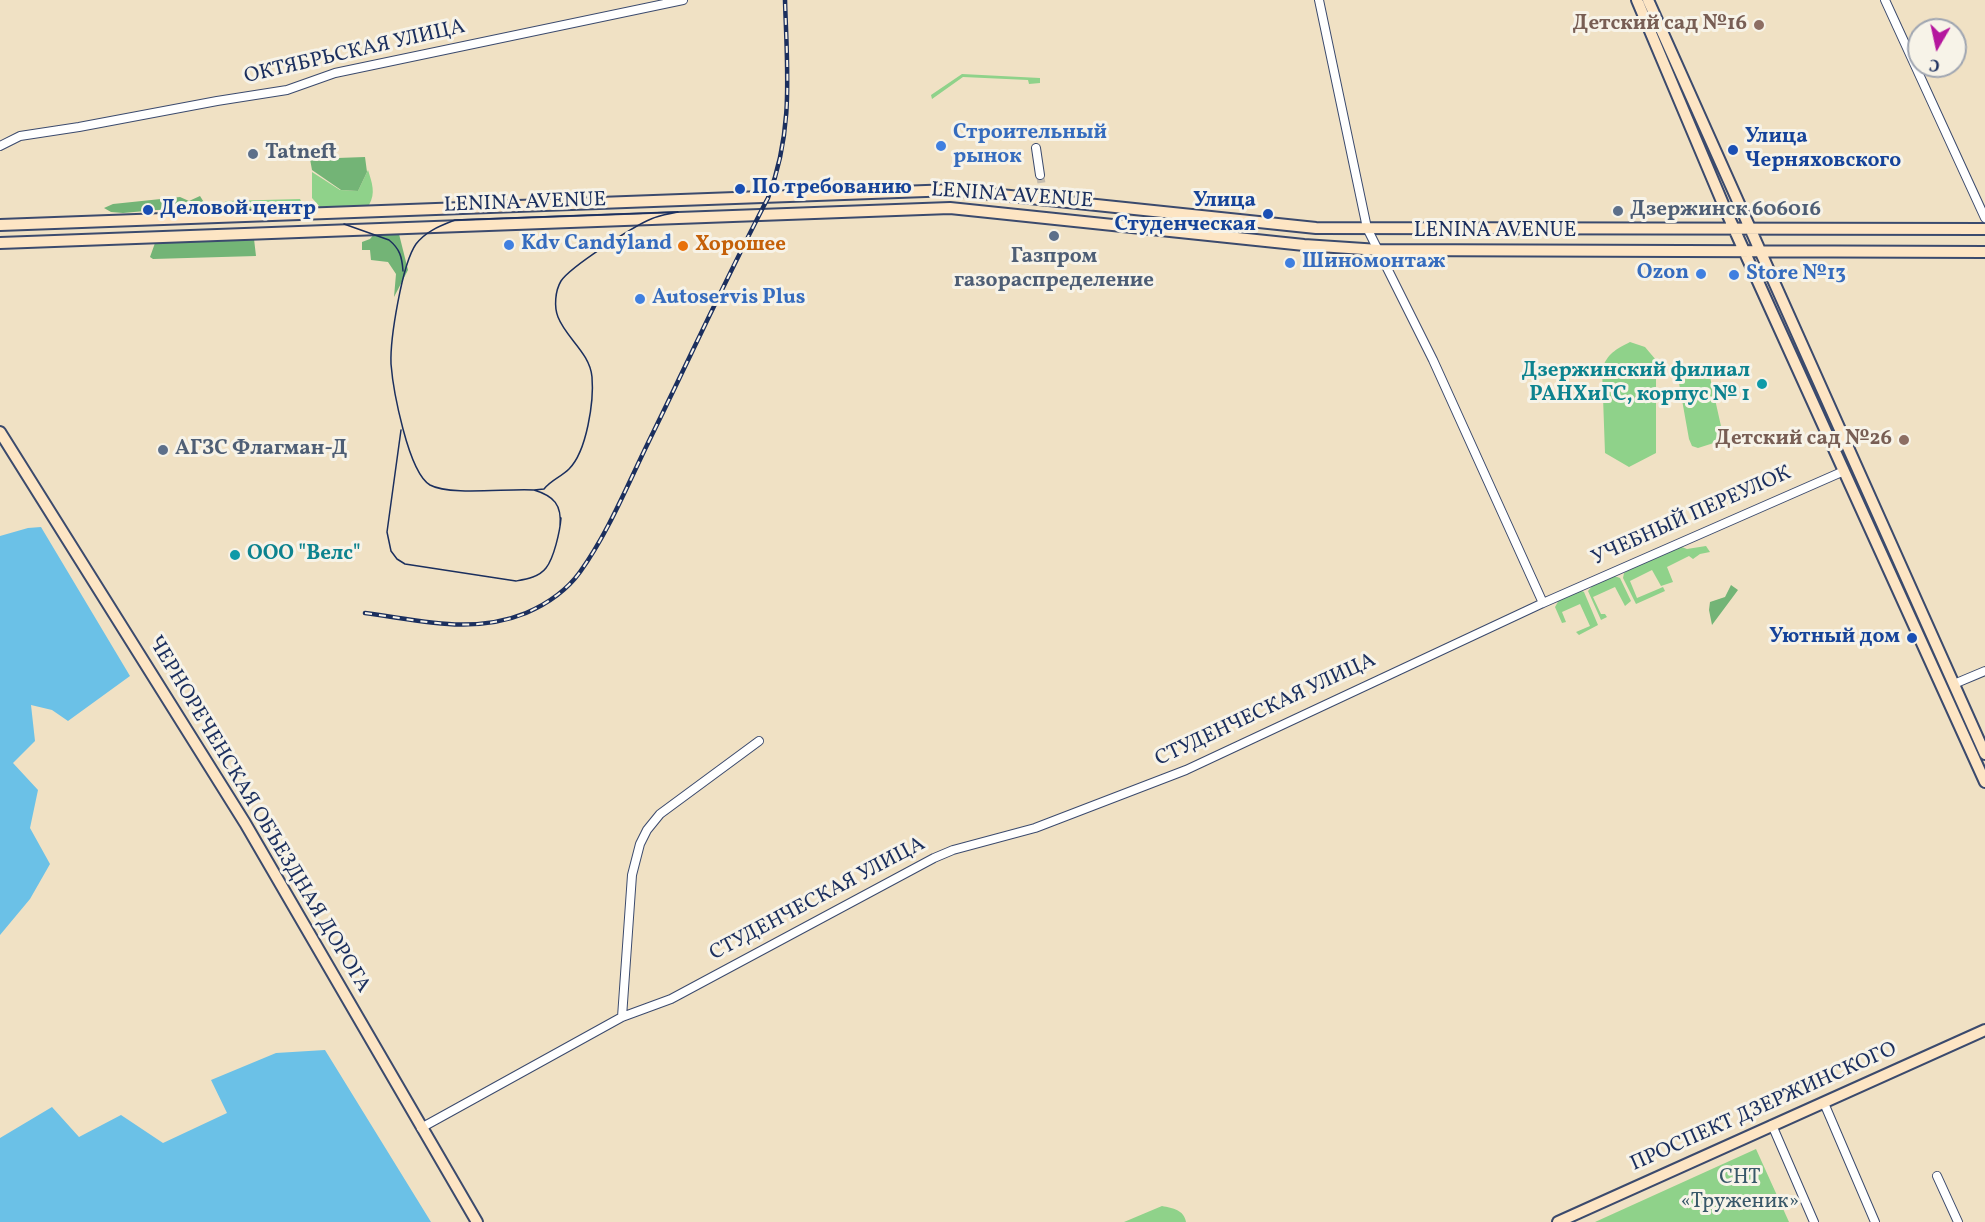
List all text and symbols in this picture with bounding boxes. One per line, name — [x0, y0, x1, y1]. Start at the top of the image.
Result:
place label: Детский сад №16 — [1573, 12, 1747, 38]
street label: ОКТЯБРЬСКАЯ УЛИЦА — [242, 15, 468, 91]
marker: Детский сад №16 — [1752, 18, 1766, 32]
north arrow — [1907, 18, 1967, 78]
text: С — [1928, 52, 1941, 75]
place label: Строительный рынок — [953, 121, 1107, 171]
place label: Улица Черняховского — [1745, 125, 1901, 175]
marker: Строительный рынок — [934, 139, 948, 153]
place label: Tatneft — [265, 141, 337, 167]
marker: Улица Черняховского — [1726, 143, 1740, 157]
marker: Tatneft — [246, 147, 260, 161]
place label: По требованию — [752, 176, 912, 202]
street label: LENINA AVENUE — [930, 179, 1094, 215]
marker: По требованию — [733, 182, 747, 196]
street label: LENINA AVENUE — [443, 189, 607, 219]
place label: Улица Студенческая — [1114, 189, 1256, 239]
place label: Деловой центр — [160, 197, 316, 223]
place label: Дзержинск 606016 — [1630, 198, 1821, 224]
marker: Деловой центр — [141, 203, 155, 217]
marker: Дзержинск 606016 — [1611, 204, 1625, 218]
marker: Улица Студенческая — [1261, 207, 1275, 221]
street label: LENINA AVENUE — [1414, 219, 1576, 245]
marker: Газпром газораспределение — [1047, 229, 1061, 243]
place label: Kdv Candyland — [521, 232, 672, 258]
place label: Хорошее — [695, 233, 786, 259]
marker: Kdv Candyland — [502, 238, 516, 252]
marker: Хорошее — [676, 239, 690, 253]
place label: Газпром газораспределение — [954, 245, 1154, 295]
place label: Шиномонтаж — [1302, 250, 1446, 276]
marker: Шиномонтаж — [1283, 256, 1297, 270]
place label: Ozon — [1637, 261, 1689, 287]
place label: Store №13 — [1746, 262, 1846, 288]
marker: Ozon — [1694, 267, 1708, 281]
marker: Store №13 — [1727, 268, 1741, 282]
place label: Autoservis Plus — [652, 286, 805, 312]
marker: Autoservis Plus — [633, 292, 647, 306]
place label: Дзержинский филиал РАНХиГС, корпус № 1 — [1522, 359, 1750, 409]
marker: Дзержинский филиал РАНХиГС, корпус № 1 — [1755, 377, 1769, 391]
place label: Детский сад №26 — [1715, 427, 1892, 453]
marker: Детский сад №26 — [1897, 433, 1911, 447]
place label: АГЗС Флагман-Д — [175, 437, 348, 463]
marker: АГЗС Флагман-Д — [156, 443, 170, 457]
street label: УЧЕБНЫЙ ПЕРЕУЛОК — [1588, 462, 1796, 572]
place label: ООО "Велс" — [247, 542, 361, 568]
marker: ООО "Велс" — [228, 548, 242, 562]
place label: Уютный дом — [1769, 625, 1900, 651]
marker: Уютный дом — [1905, 631, 1919, 645]
street label: ЧЕРНОРЕЧЕНСКАЯ ОБЪЕЗДНАЯ ДОРОГА — [141, 632, 375, 998]
street label: СТУДЕНЧЕСКАЯ УЛИЦА — [1152, 649, 1380, 773]
street label: СТУДЕНЧЕСКАЯ УЛИЦА — [706, 832, 930, 968]
street label: ПРОСПЕКТ ДЗЕРЖИНСКОГО — [1627, 1038, 1901, 1178]
park label: СНТ «Труженик» — [1681, 1166, 1799, 1216]

